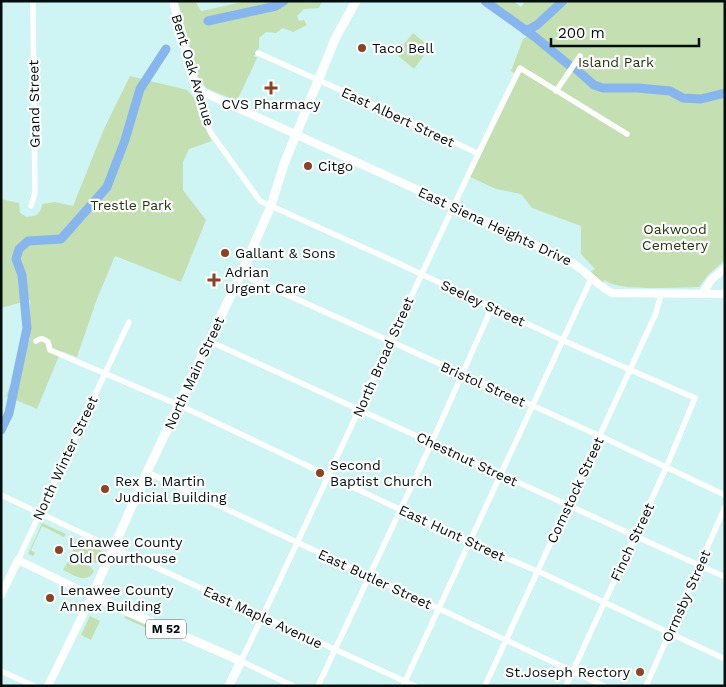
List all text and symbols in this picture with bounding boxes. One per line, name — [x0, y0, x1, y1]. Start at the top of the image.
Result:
street label: Bent Oak Avenue — [168, 12, 218, 128]
scale bar — [551, 15, 698, 47]
text: 200 m — [558, 24, 605, 42]
place label: Taco Bell — [372, 40, 434, 56]
marker: Taco Bell — [356, 42, 368, 54]
park label: Island Park — [578, 54, 654, 70]
street label: Grand Street — [25, 60, 43, 148]
marker: CVS Pharmacy — [265, 82, 277, 94]
street label: East Albert Street — [339, 84, 457, 150]
place label: CVS Pharmacy — [221, 96, 321, 112]
place label: Citgo — [318, 158, 353, 174]
marker: Citgo — [302, 160, 314, 172]
street label: East Siena Heights Drive — [416, 183, 574, 269]
park label: Trestle Park — [90, 197, 172, 213]
park label: Oakwood Cemetery — [642, 221, 709, 253]
place label: Gallant & Sons — [235, 245, 336, 261]
marker: Gallant & Sons — [219, 247, 231, 259]
place label: Adrian Urgent Care — [225, 264, 306, 296]
marker: Adrian Urgent Care — [207, 273, 221, 287]
street label: Seeley Street — [438, 277, 528, 330]
street label: North Broad Street — [349, 294, 417, 420]
street label: North Main Street — [161, 314, 227, 432]
street label: Bristol Street — [438, 358, 528, 410]
street label: North Winter Street — [29, 393, 101, 522]
street label: Chestnut Street — [414, 429, 520, 489]
street label: Comstock Street — [543, 434, 607, 546]
place label: Second Baptist Church — [330, 457, 432, 489]
marker: Second Baptist Church — [314, 467, 326, 479]
place label: Rex B. Martin Judicial Building — [115, 473, 227, 505]
marker: Rex B. Martin Judicial Building — [99, 483, 111, 495]
street label: Finch Street — [607, 500, 657, 584]
street label: East Hunt Street — [396, 501, 508, 565]
place label: Lenawee County Old Courthouse — [69, 534, 183, 566]
marker: Lenawee County Old Courthouse — [53, 544, 65, 556]
street label: East Butler Street — [316, 546, 434, 612]
street label: Ormsby Street — [659, 547, 714, 645]
place label: Lenawee County Annex Building — [60, 582, 174, 614]
street label: East Maple Avenue — [201, 582, 325, 652]
marker: Lenawee County Annex Building — [44, 592, 56, 604]
road number: M 52 — [146, 620, 186, 638]
place label: St.Joseph Rectory — [505, 664, 631, 680]
marker: St.Joseph Rectory — [634, 666, 646, 678]

